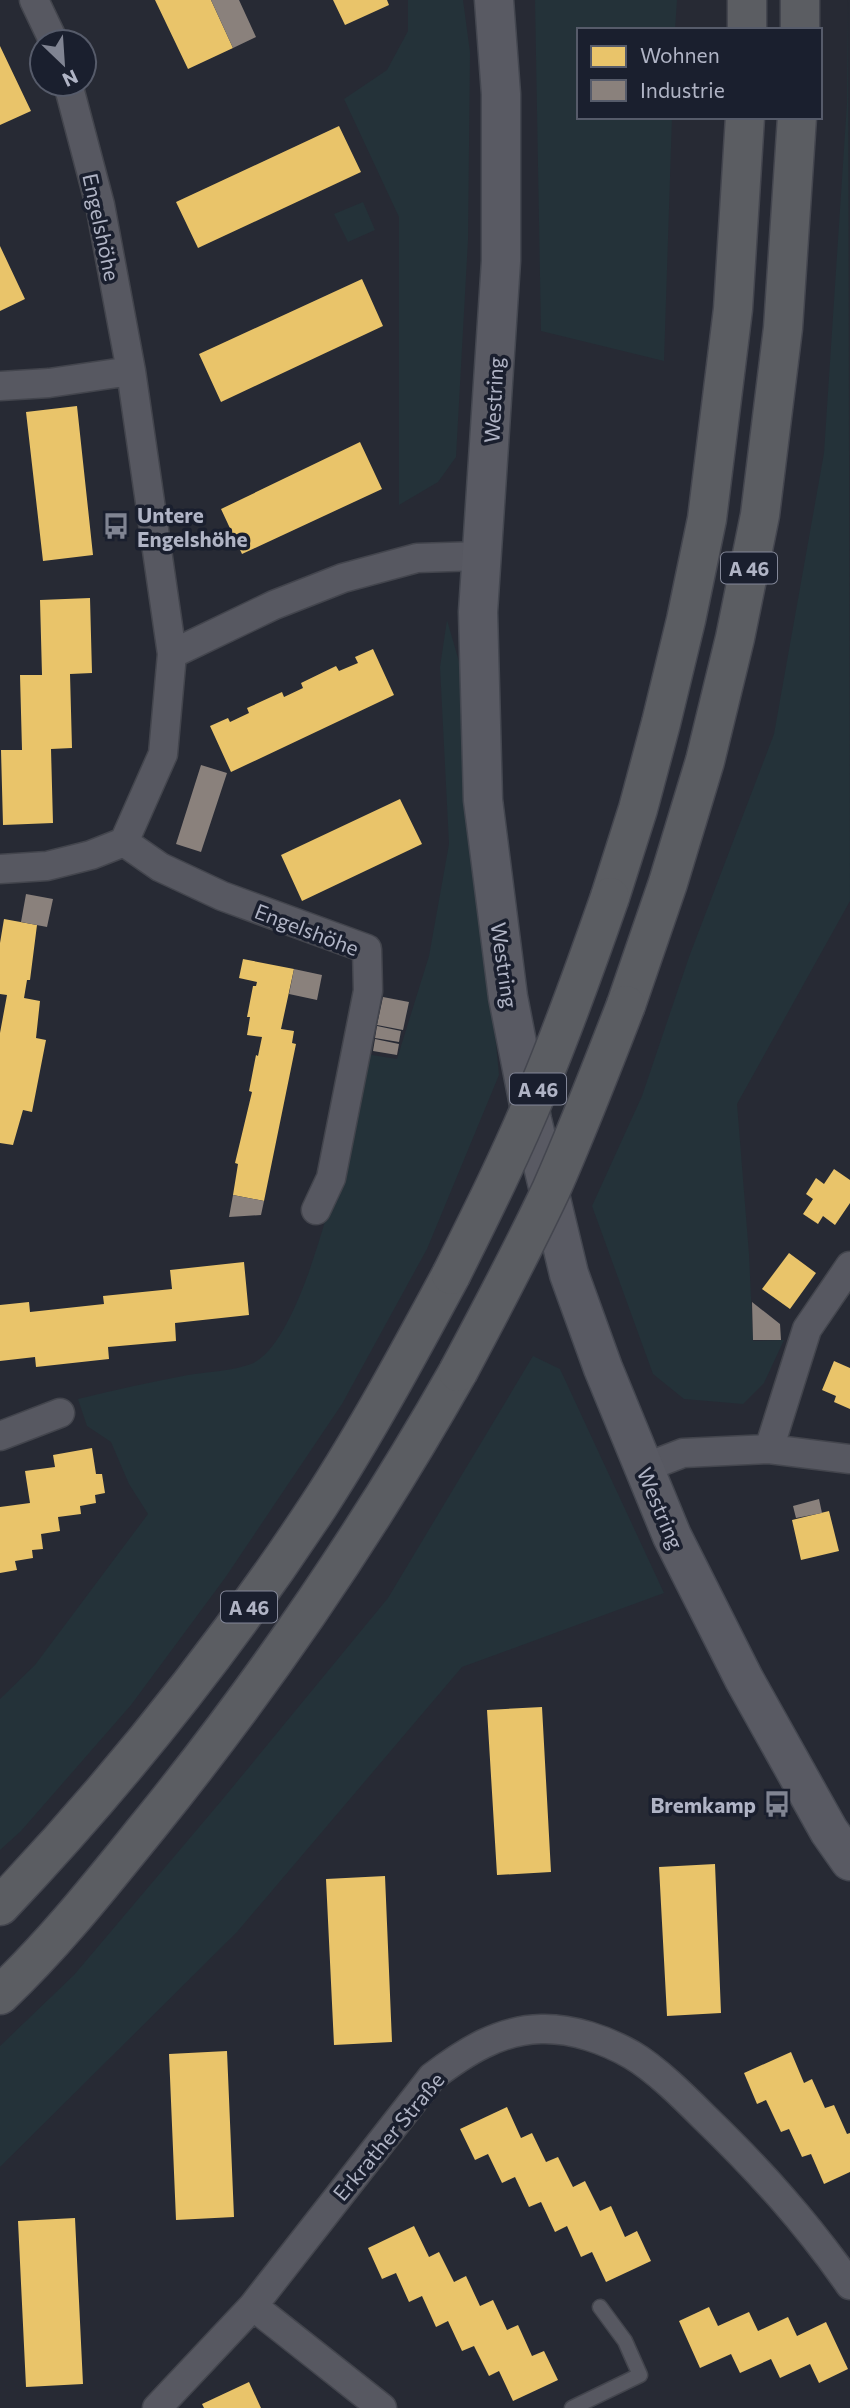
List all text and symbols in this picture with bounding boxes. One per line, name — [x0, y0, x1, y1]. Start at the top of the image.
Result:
north arrow — [28, 28, 98, 98]
legend — [577, 28, 822, 119]
text: Wohnen — [640, 42, 720, 67]
text: N — [59, 65, 82, 92]
text: Industrie — [640, 77, 725, 102]
street label: Engelshöhe — [78, 171, 126, 283]
street label: Westring — [478, 356, 508, 444]
place label: Untere Engelshöhe — [137, 502, 247, 551]
bus stop icon: Untere Engelshöhe — [101, 511, 131, 541]
road number: A 46 — [721, 552, 777, 583]
street label: Engelshöhe — [251, 898, 363, 960]
street label: Westring — [487, 921, 523, 1009]
road number: A 46 — [510, 1074, 566, 1105]
street label: Westring — [633, 1463, 689, 1553]
road number: A 46 — [221, 1592, 277, 1623]
bus stop icon: Bremkamp — [762, 1789, 792, 1819]
place label: Bremkamp — [650, 1792, 756, 1817]
street label: Erkrather Straße — [327, 2067, 449, 2205]

